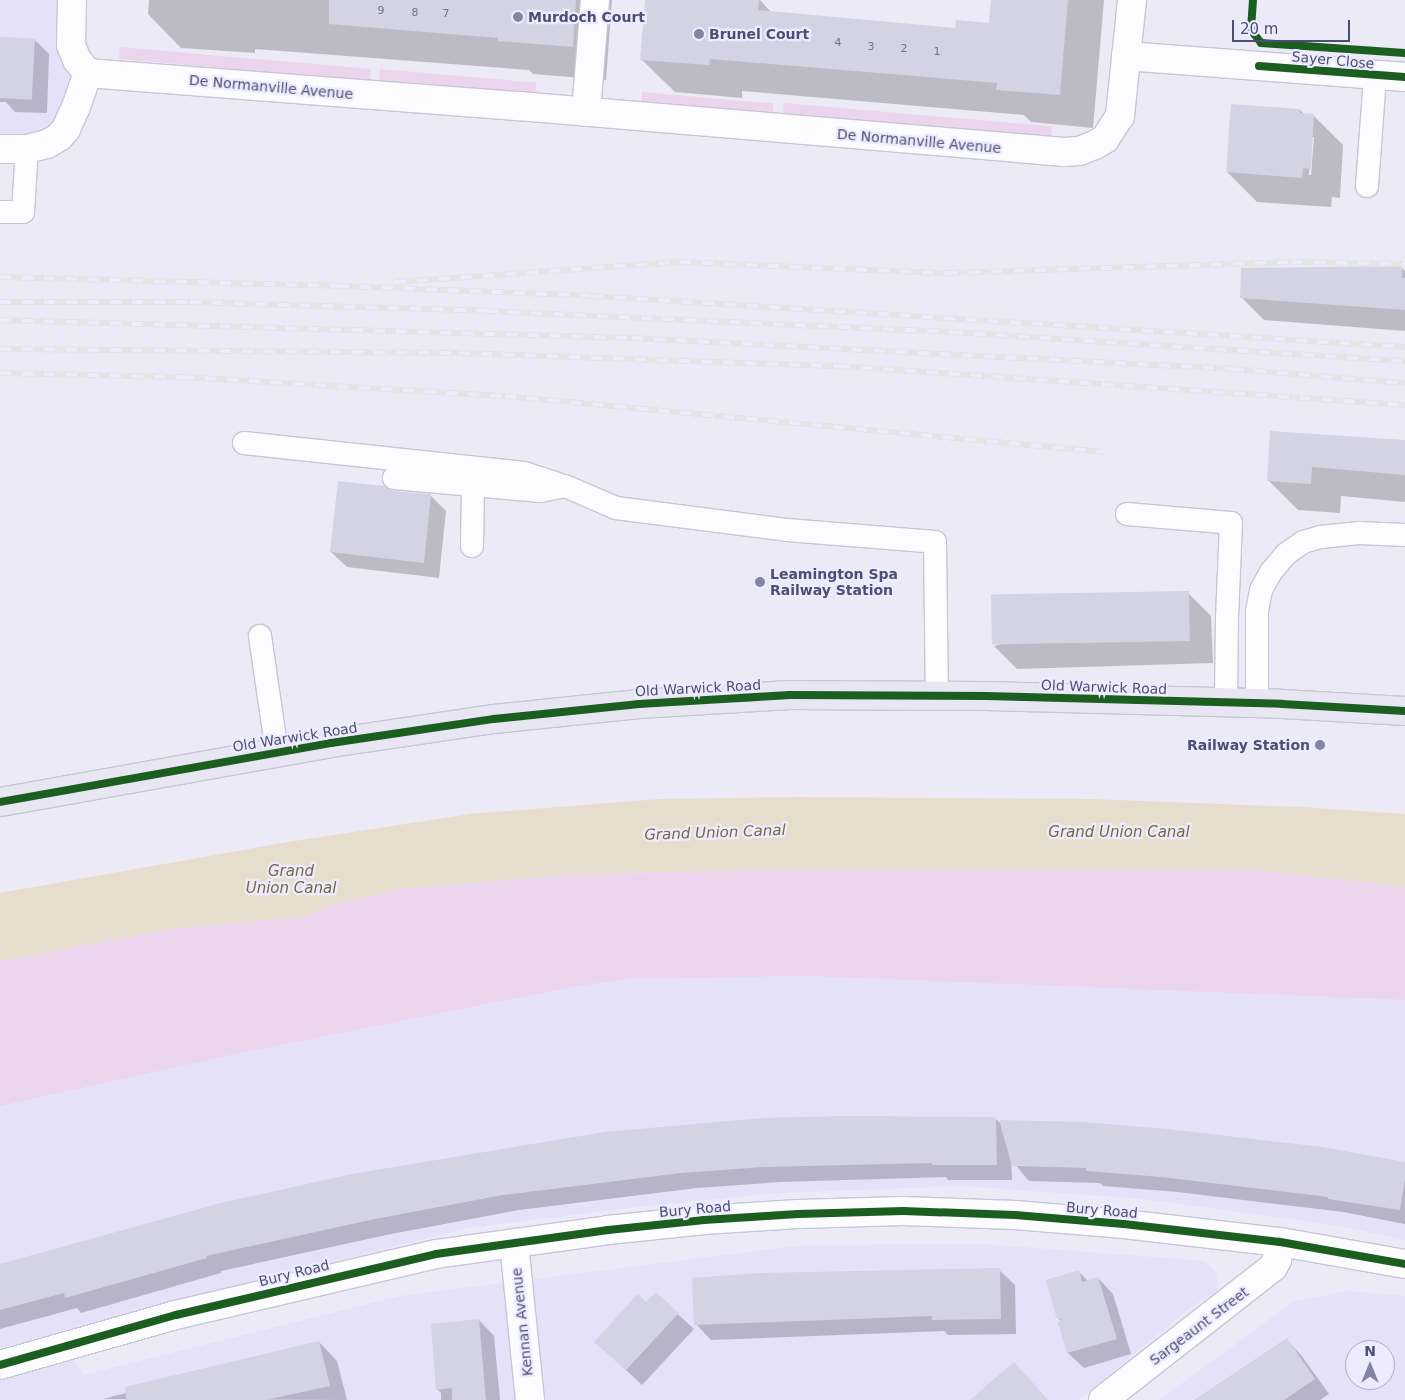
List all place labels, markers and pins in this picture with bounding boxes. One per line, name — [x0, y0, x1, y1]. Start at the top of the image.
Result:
place label: Murdoch Court — [528, 9, 645, 25]
marker: Murdoch Court — [512, 11, 524, 23]
place label: Brunel Court — [709, 26, 809, 42]
marker: Brunel Court — [693, 28, 705, 40]
place label: Leamington Spa Railway Station — [770, 566, 898, 598]
marker: Leamington Spa Railway Station — [754, 576, 766, 588]
place label: Railway Station — [1187, 737, 1310, 753]
marker: Railway Station — [1314, 739, 1326, 751]

